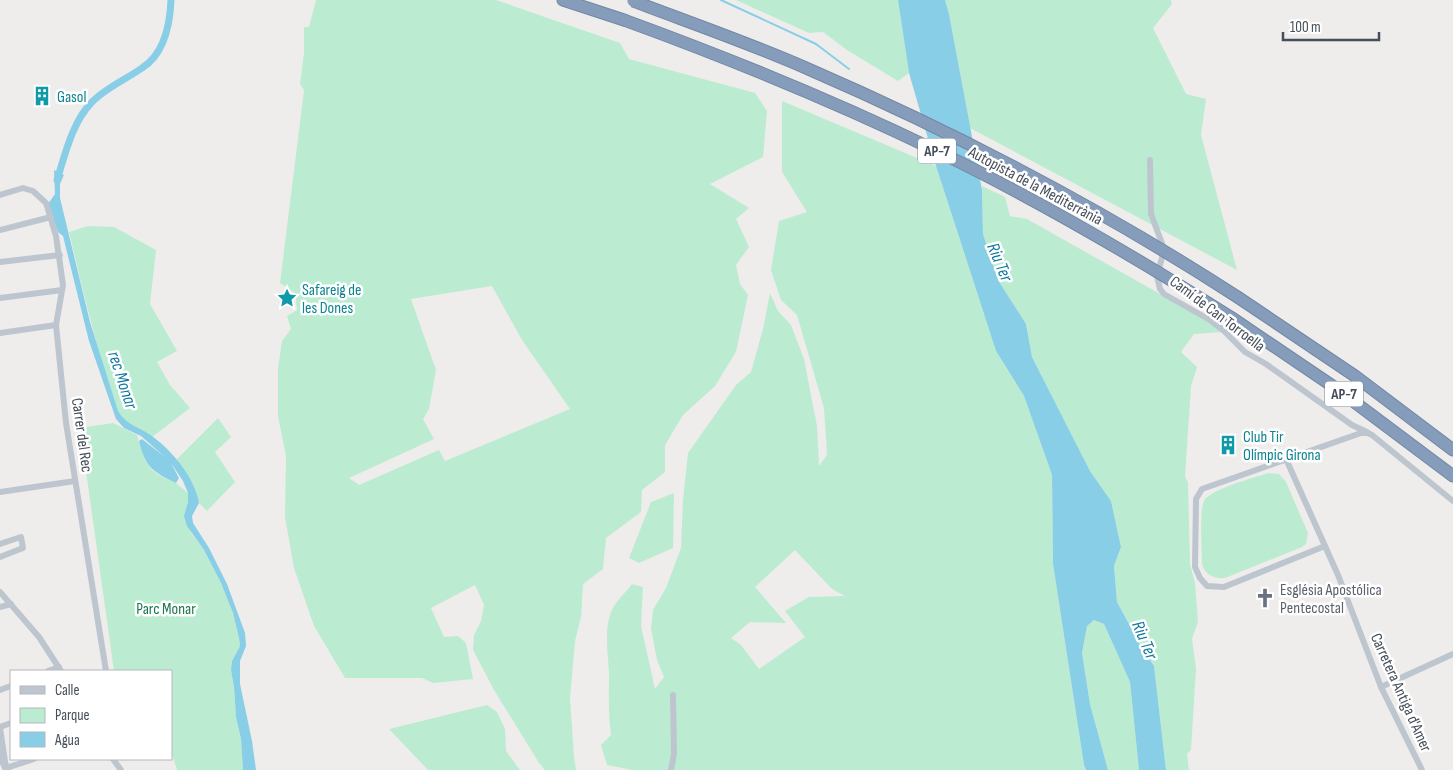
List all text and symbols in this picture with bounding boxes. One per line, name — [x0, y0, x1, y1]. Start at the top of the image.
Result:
scale bar — [1283, 10, 1379, 42]
text: 100 m — [1290, 18, 1321, 37]
building icon: Gasol — [31, 85, 53, 107]
place label: Gasol — [57, 88, 86, 107]
road number: AP-7 — [918, 138, 956, 164]
street label: Autopista de la Mediterrània — [964, 143, 1106, 230]
water label: Riu Ter — [982, 240, 1017, 285]
street label: Camí de Can Torroella — [1166, 272, 1268, 356]
place label: Safareig de les Dones — [302, 281, 361, 318]
place icon: Safareig de les Dones — [276, 287, 298, 309]
water label: rec Monar — [103, 349, 142, 413]
road number: AP-7 — [1325, 382, 1363, 406]
street label: Carrer del Rec — [67, 397, 96, 474]
place label: Club Tir Olímpic Girona — [1243, 428, 1321, 465]
building icon: Club Tir Olímpic Girona — [1217, 434, 1239, 456]
place label: Església Apostólica Pentecostal — [1280, 581, 1382, 618]
church icon: Església Apostólica Pentecostal — [1254, 587, 1276, 609]
park label: Parc Monar — [136, 600, 196, 619]
water label: Riu Ter — [1127, 618, 1162, 663]
street label: Carretera Antiga d'Amer — [1366, 630, 1435, 755]
legend — [10, 670, 172, 760]
text: Calle — [55, 681, 79, 700]
text: Parque — [55, 706, 90, 725]
text: Agua — [54, 731, 80, 750]

